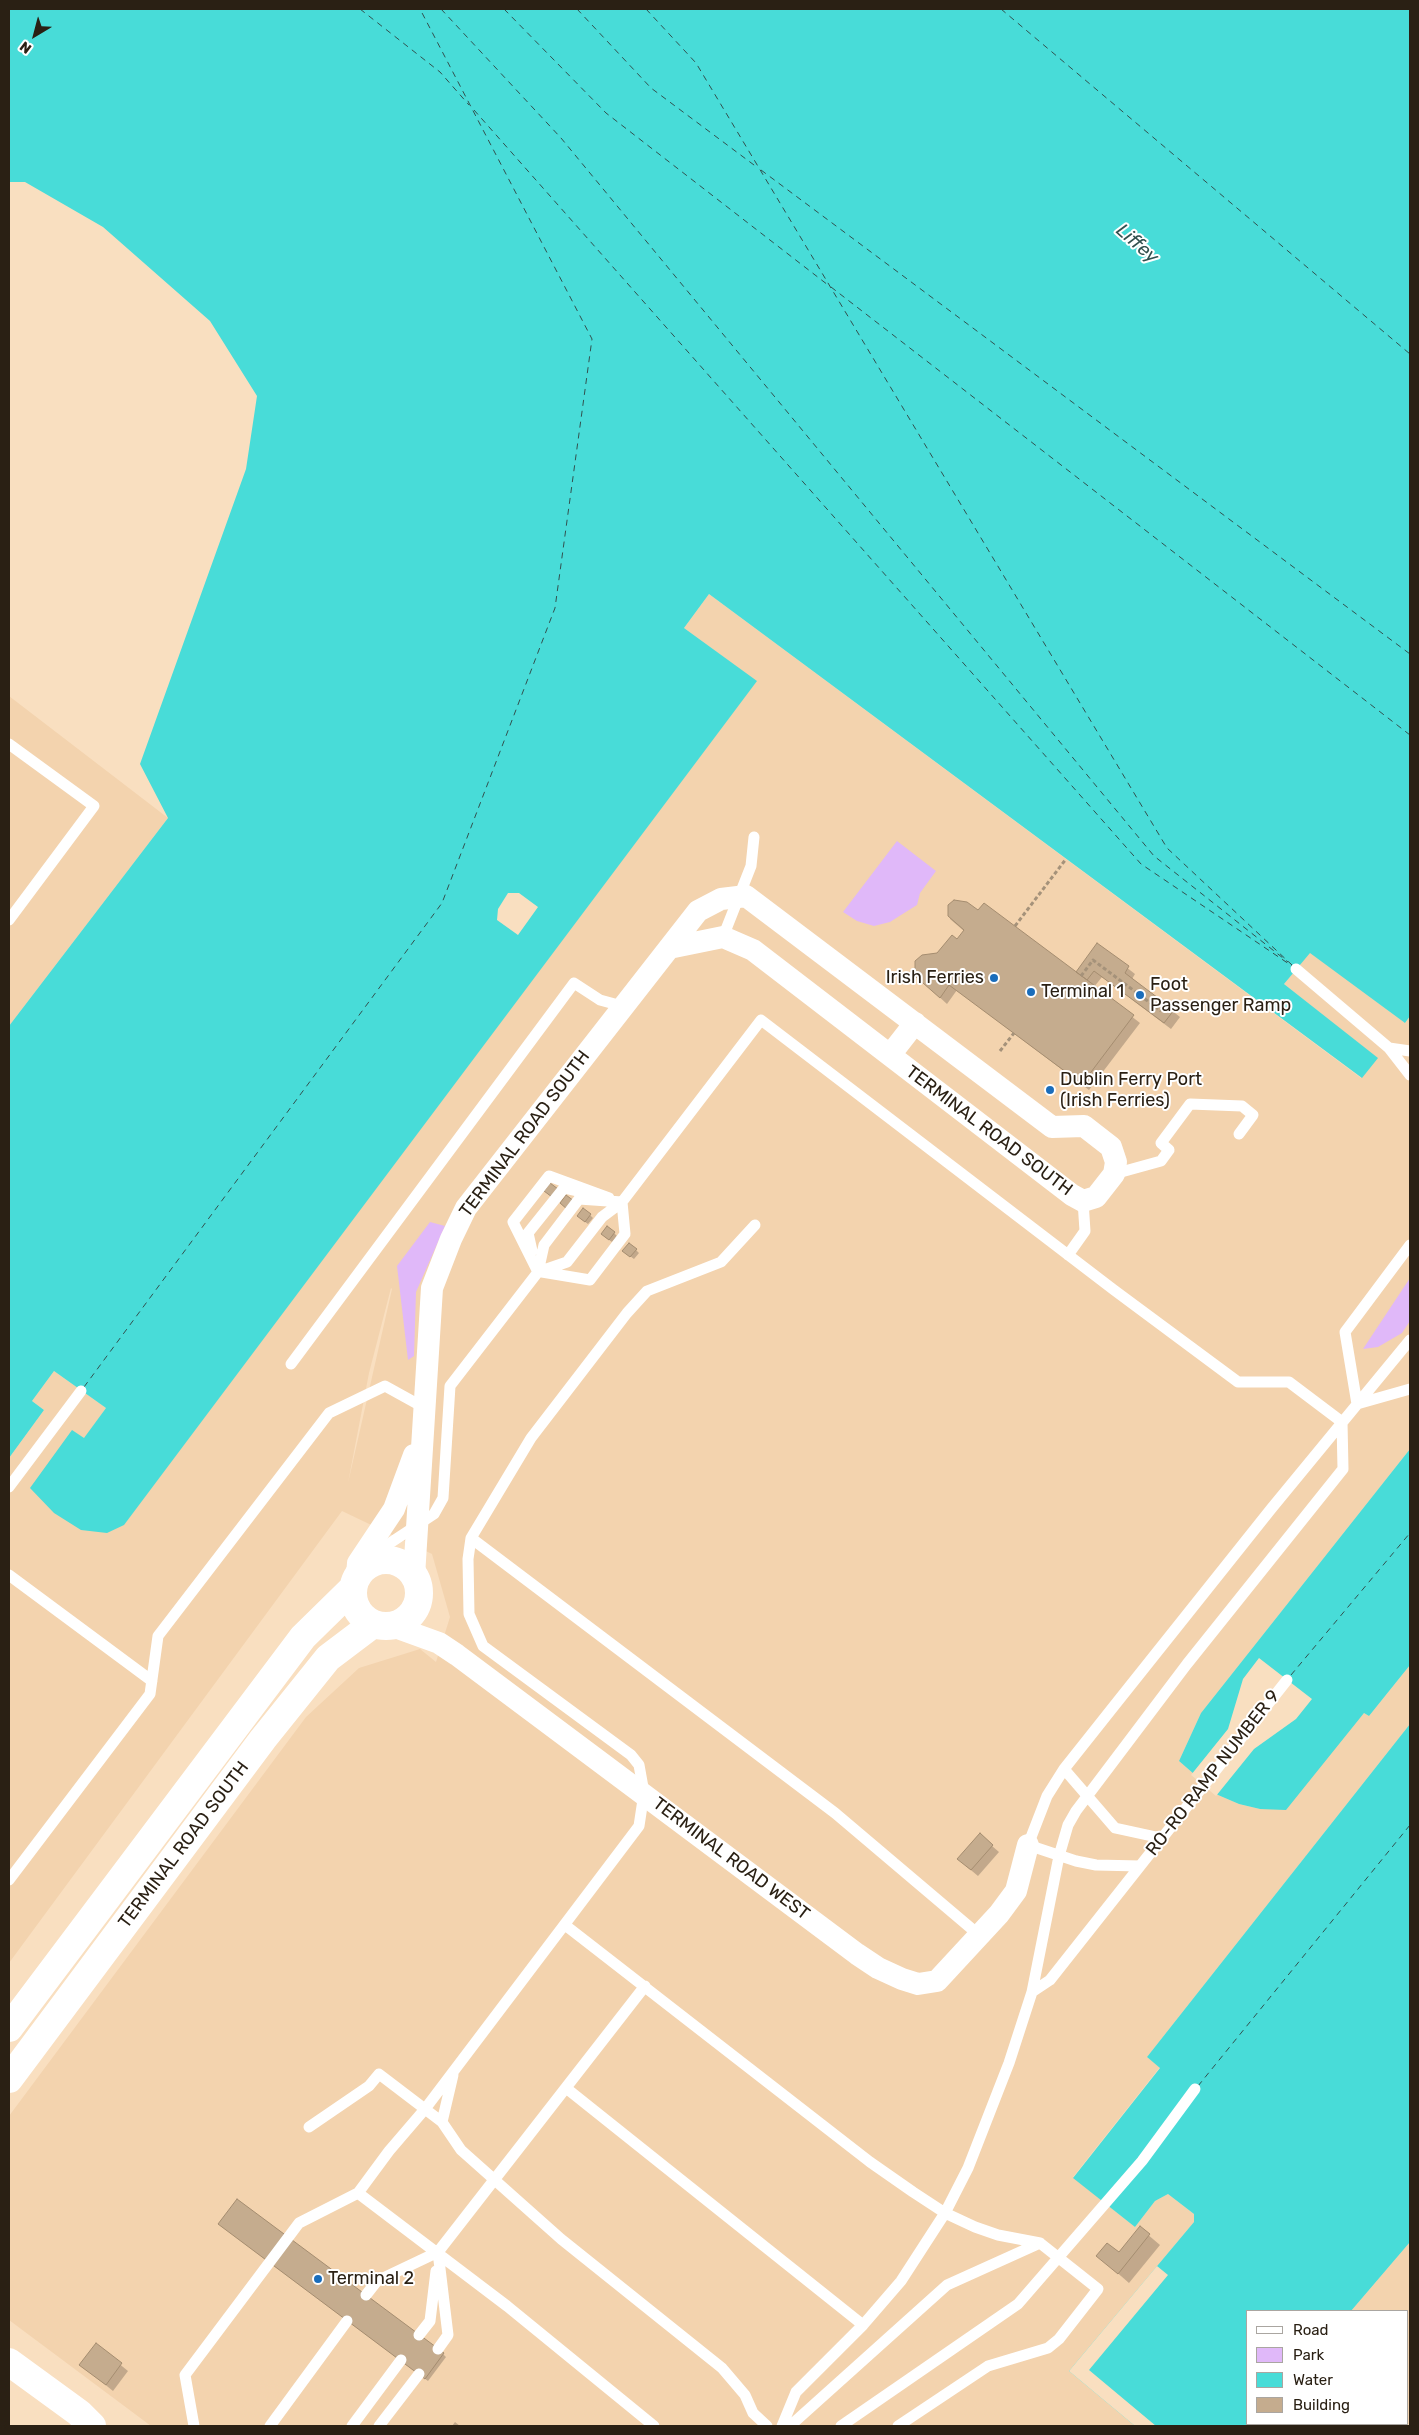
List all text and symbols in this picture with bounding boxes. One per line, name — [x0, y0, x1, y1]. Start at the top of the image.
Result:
north arrow — [10, 10, 60, 60]
text: N — [17, 38, 35, 57]
water label: Liffey — [1111, 219, 1163, 269]
place label: Irish Ferries — [886, 967, 984, 989]
marker: Irish Ferries — [988, 972, 1000, 984]
place label: Foot Passenger Ramp — [1150, 974, 1291, 1016]
place label: Terminal 1 — [1041, 981, 1124, 1003]
marker: Terminal 1 — [1025, 986, 1037, 998]
marker: Foot Passenger Ramp — [1134, 989, 1146, 1001]
street label: TERMINAL ROAD SOUTH — [455, 1046, 595, 1222]
street label: TERMINAL ROAD SOUTH — [901, 1061, 1077, 1201]
place label: Dublin Ferry Port (Irish Ferries) — [1060, 1069, 1202, 1112]
marker: Dublin Ferry Port (Irish Ferries) — [1044, 1084, 1056, 1096]
street label: RO-RO RAMP NUMBER 9 — [1142, 1686, 1284, 1860]
street label: TERMINAL ROAD SOUTH — [114, 1757, 254, 1933]
street label: TERMINAL ROAD WEST — [648, 1793, 814, 1925]
place label: Terminal 2 — [328, 2268, 414, 2290]
marker: Terminal 2 — [312, 2273, 324, 2285]
legend — [1246, 2310, 1409, 2425]
text: Road — [1293, 2321, 1329, 2339]
text: Park — [1293, 2346, 1324, 2364]
text: Water — [1293, 2371, 1333, 2389]
text: Building — [1293, 2396, 1350, 2414]

